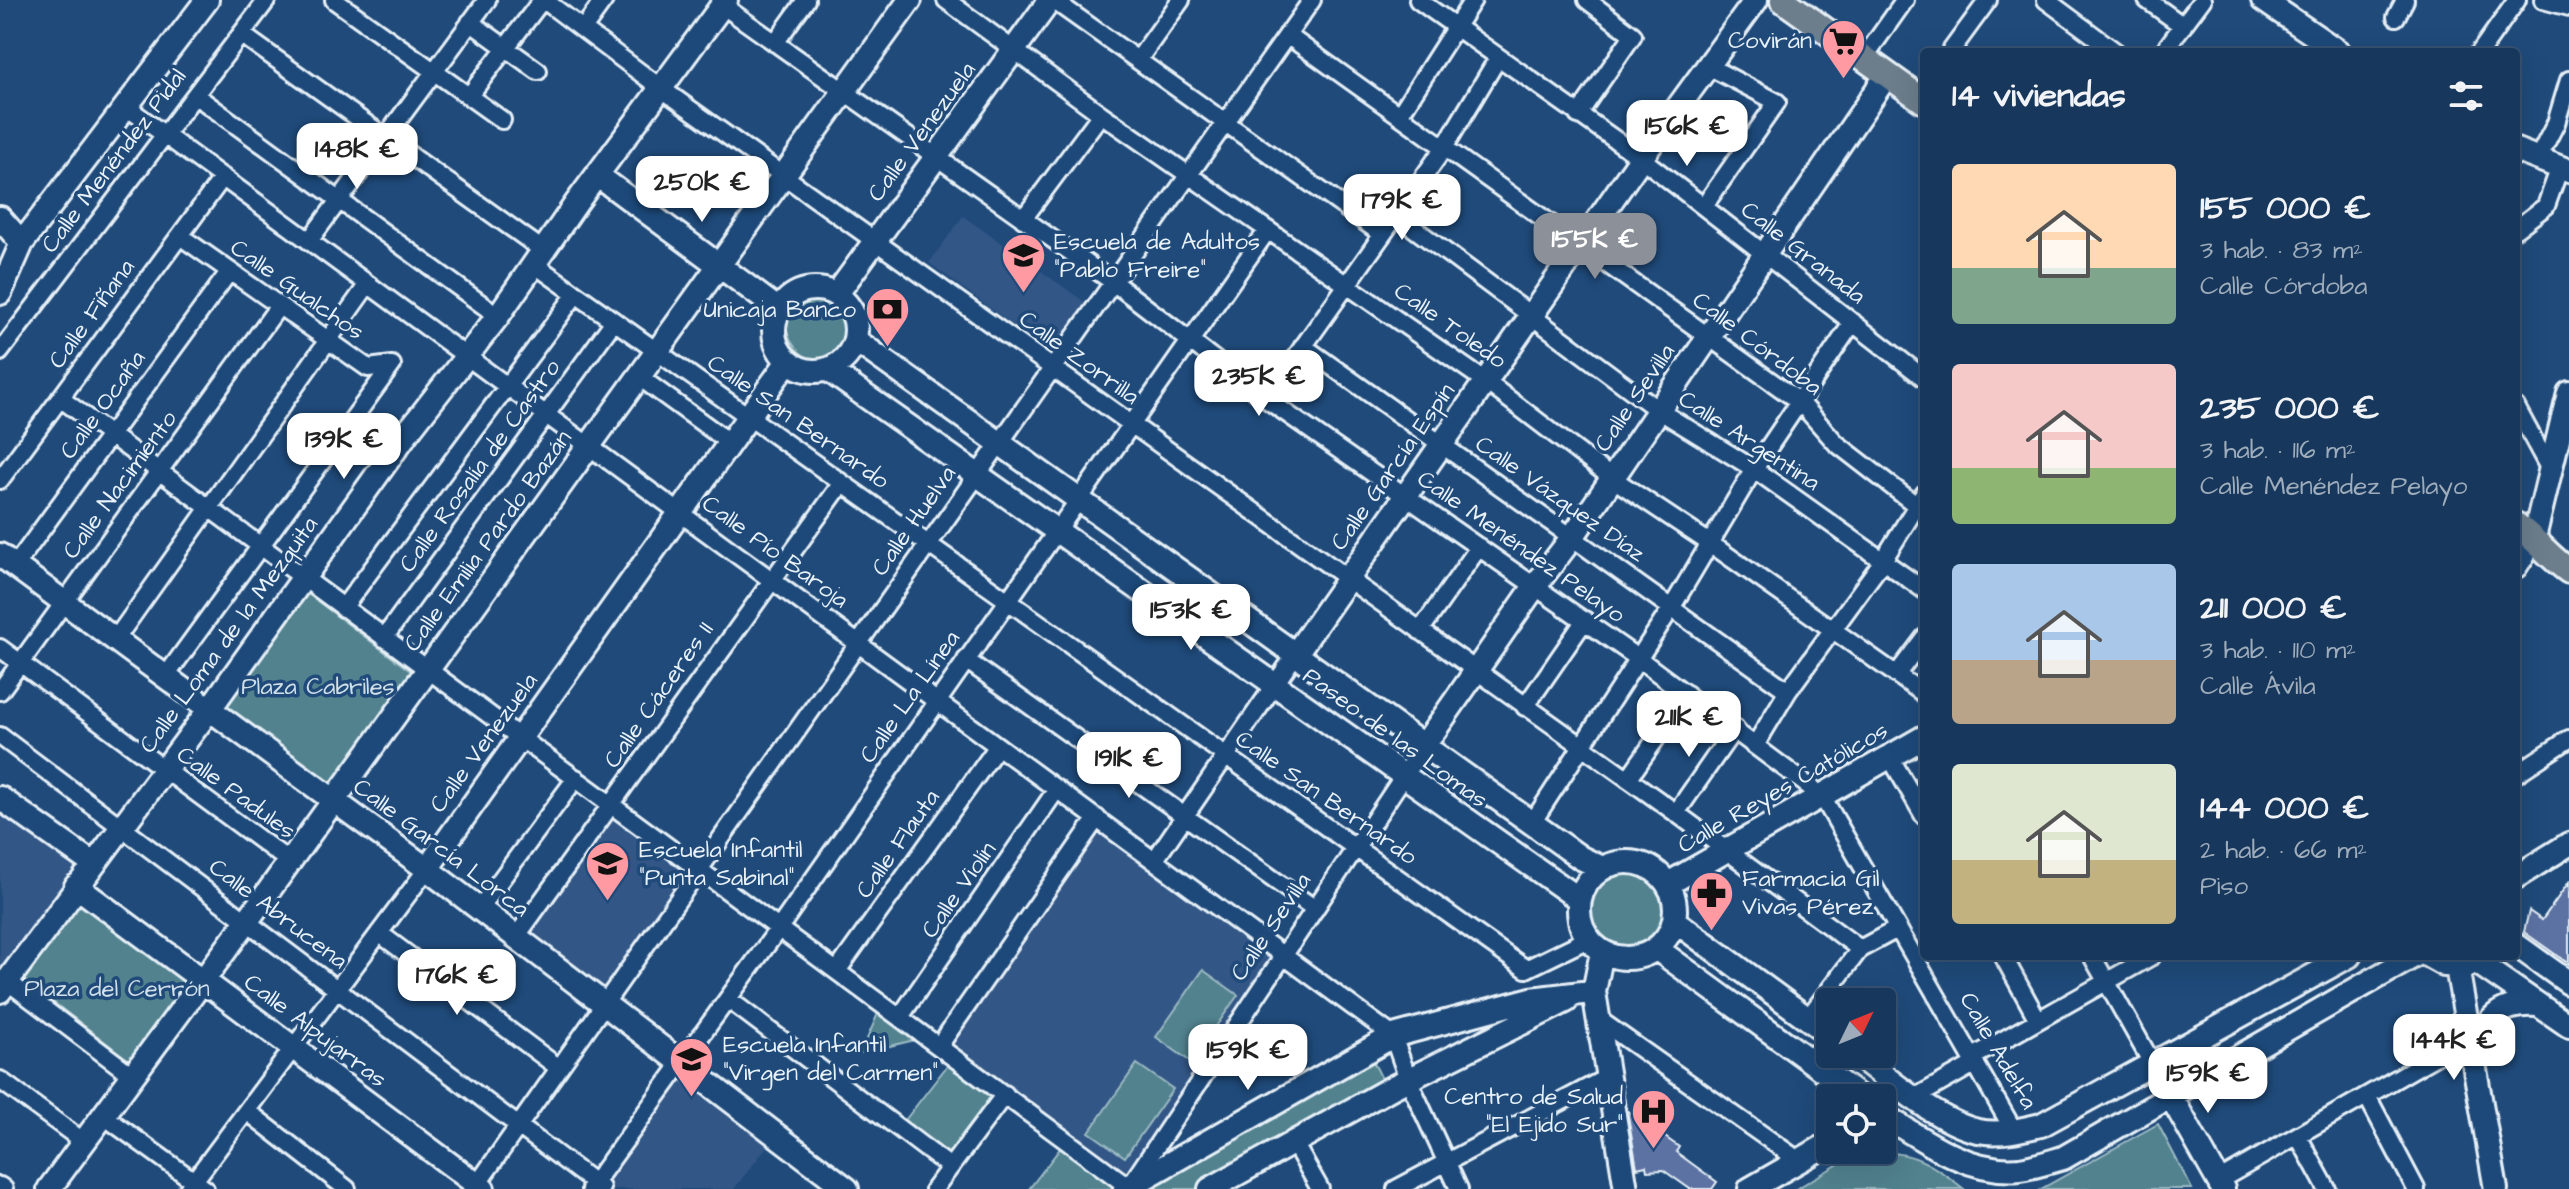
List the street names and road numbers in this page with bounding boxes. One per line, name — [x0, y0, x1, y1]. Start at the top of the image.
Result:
street label: Calle Venezuela — [860, 55, 984, 209]
street label: Calle Menéndez Pidal — [33, 62, 195, 260]
street label: Calle Granada — [1733, 193, 1873, 313]
street label: Calle Gualchos — [223, 231, 371, 349]
street label: Calle Fiñana — [41, 252, 143, 376]
street label: Calle Toledo — [1387, 275, 1514, 378]
street label: Calle Córdoba — [1685, 284, 1829, 404]
street label: Calle Zorrilla — [1012, 303, 1146, 413]
street label: Calle Sevilla — [1586, 337, 1684, 459]
street label: Calle Ocaña — [52, 344, 154, 466]
street label: Calle San Bernardo — [700, 346, 896, 498]
street label: Calle Rosalía de Castro — [391, 352, 569, 580]
street label: Calle García Espín — [1322, 376, 1464, 558]
street label: Calle Argentina — [1671, 382, 1827, 500]
street label: Calle Nacimiento — [55, 403, 186, 566]
street label: Calle Emilia Pardo Bazán — [396, 423, 580, 659]
street label: Calle Vázquez Díaz — [1468, 427, 1652, 571]
street label: Calle Huelva — [864, 459, 964, 583]
street label: Calle Menéndez Pelayo — [1410, 462, 1632, 633]
street label: Calle Pío Baroja — [695, 487, 855, 617]
street label: Calle Loma de la Mezquita — [131, 510, 327, 760]
street label: Calle Cáceres II — [596, 615, 722, 775]
street label: Calle La Línea — [852, 624, 968, 770]
street label: Paseo de las Lomas — [1296, 659, 1494, 817]
street label: Calle Venezuela — [422, 666, 546, 820]
street label: Calle Reyes Católicos — [1672, 714, 1895, 863]
street label: Calle San Bernardo — [1228, 722, 1424, 874]
street label: Calle Padules — [169, 738, 303, 848]
street label: Calle García Lorca — [346, 770, 536, 926]
street label: Calle Flauta — [848, 783, 948, 905]
street label: Calle Violín — [913, 835, 1005, 945]
street label: Calle Abrucena — [201, 850, 355, 978]
street label: Calle Sevilla — [1222, 866, 1320, 988]
street label: Calle Alpujarras — [236, 966, 394, 1096]
street label: Calle Adelfa — [1951, 986, 2045, 1116]

